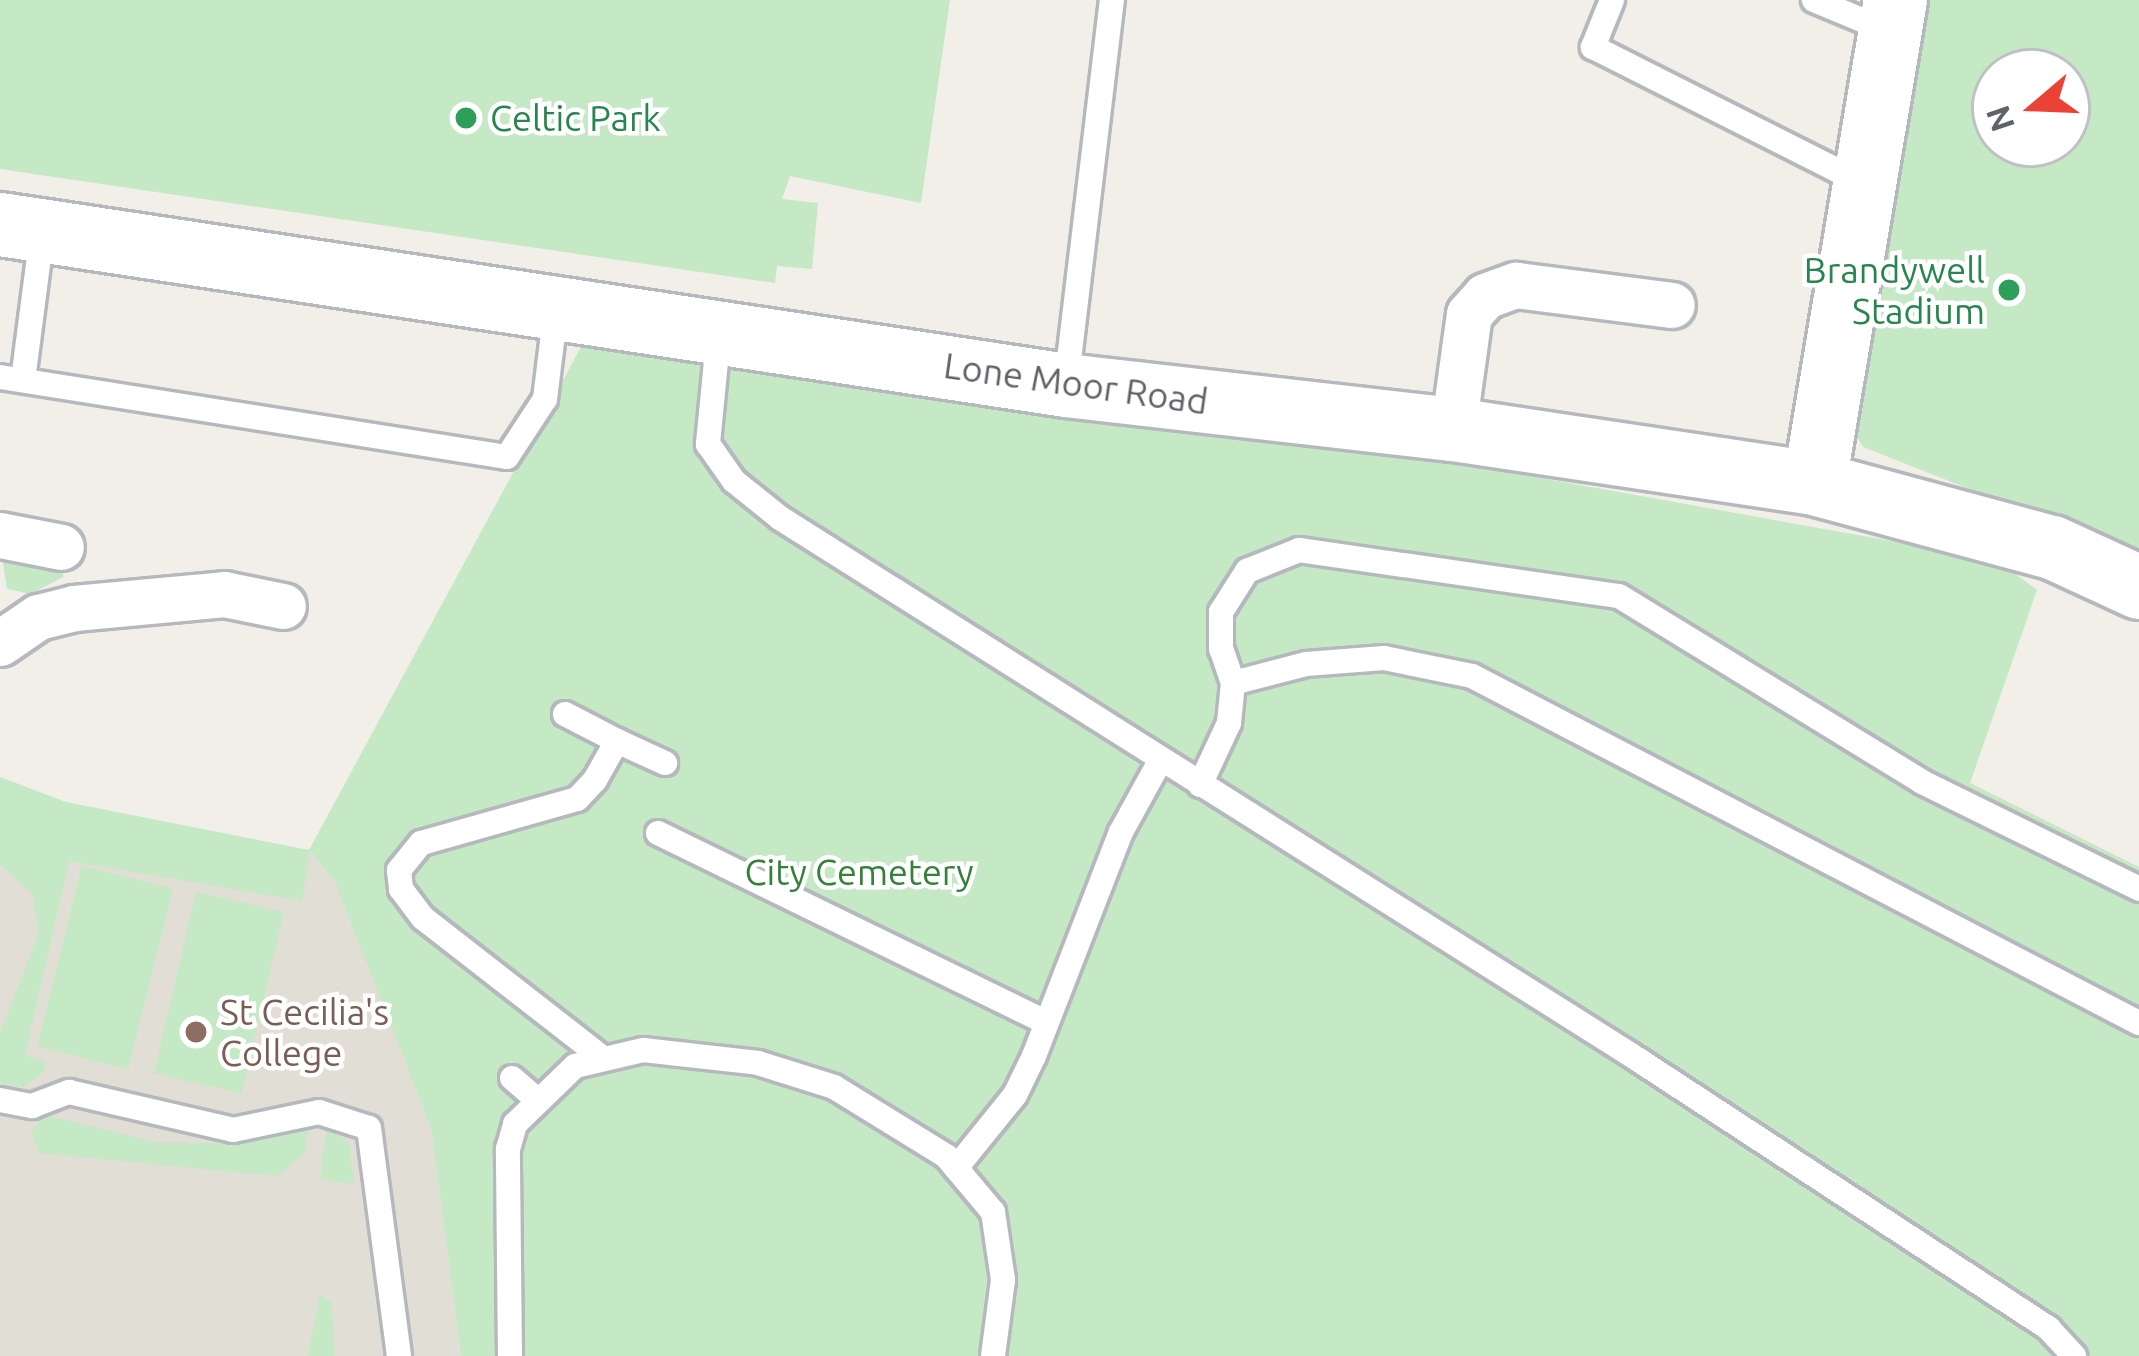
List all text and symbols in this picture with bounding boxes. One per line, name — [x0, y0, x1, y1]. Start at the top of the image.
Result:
north arrow — [1971, 48, 2091, 168]
place label: Celtic Park — [490, 96, 661, 140]
text: N — [1978, 101, 2021, 137]
marker: Celtic Park — [453, 105, 479, 131]
place label: Brandywell Stadium — [1804, 247, 1985, 332]
marker: Brandywell Stadium — [1996, 277, 2022, 303]
street label: Lone Moor Road — [941, 343, 1211, 423]
park label: City Cemetery — [744, 850, 974, 894]
place label: St Cecilia's College — [220, 989, 389, 1074]
marker: St Cecilia's College — [183, 1019, 209, 1045]

